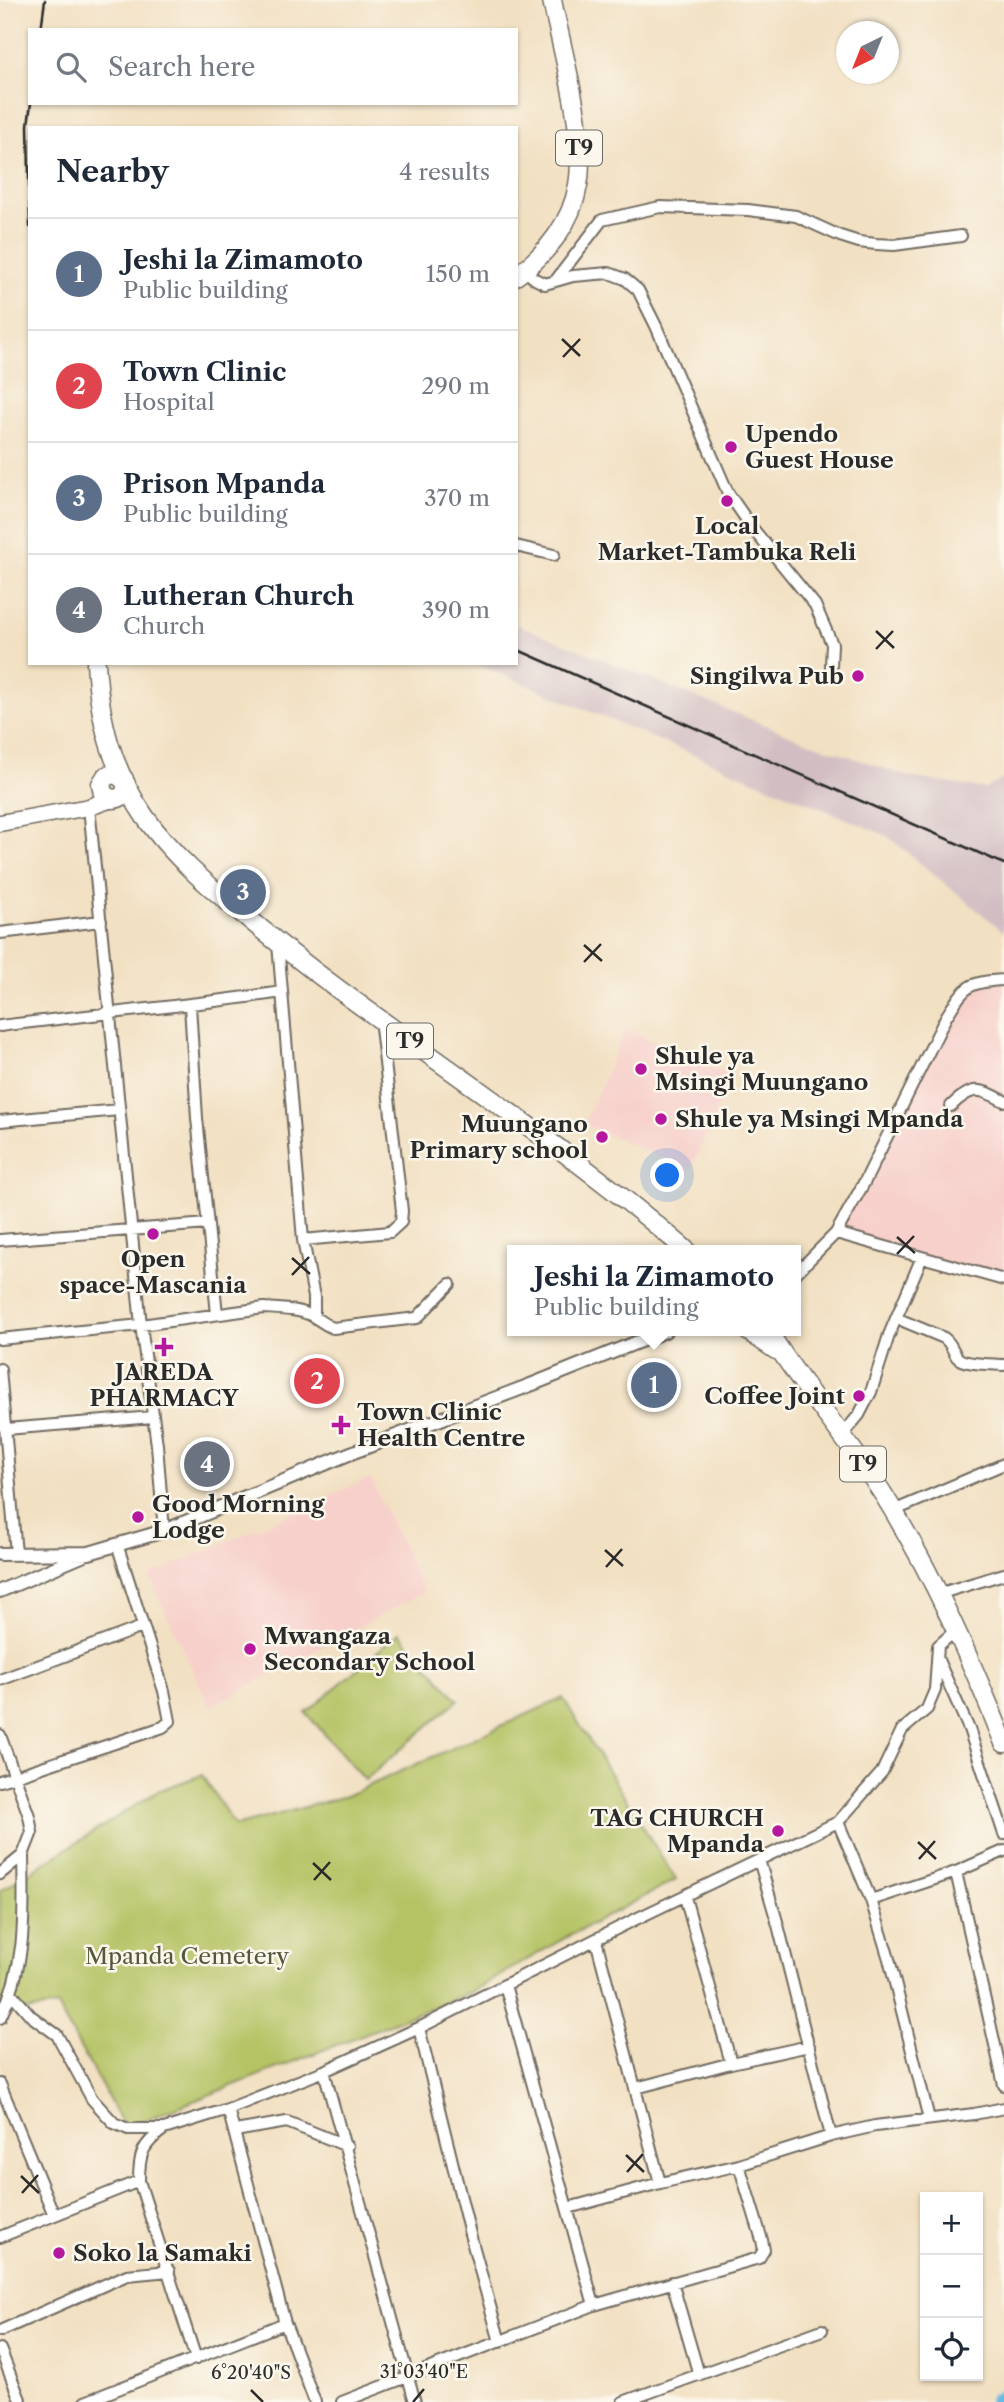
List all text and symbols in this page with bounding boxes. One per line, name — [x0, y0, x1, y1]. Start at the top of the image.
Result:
north arrow — [836, 21, 899, 84]
search box — [28, 28, 518, 105]
icon: search — [52, 48, 90, 86]
text: Search here — [108, 51, 255, 83]
road number: T9 — [556, 130, 602, 166]
text: Nearby — [56, 153, 169, 190]
text: 4 results — [399, 158, 490, 186]
text: Jeshi la Zimamoto — [123, 244, 363, 276]
text: 1 — [74, 260, 84, 288]
text: 150 m — [426, 260, 490, 288]
text: Public building — [123, 276, 288, 304]
text: Town Clinic — [123, 356, 286, 388]
text: 2 — [72, 372, 86, 400]
text: 290 m — [421, 372, 490, 400]
text: Hospital — [123, 388, 215, 416]
place label: Upendo Guest House — [745, 420, 894, 474]
marker: Upendo Guest House — [723, 439, 739, 455]
text: Prison Mpanda — [123, 468, 326, 500]
text: 3 — [73, 484, 86, 512]
text: 370 m — [424, 484, 490, 512]
marker: Local Market-Tambuka Reli — [719, 493, 735, 509]
text: Public building — [123, 500, 288, 528]
place label: Local Market-Tambuka Reli — [598, 512, 856, 566]
text: Lutheran Church — [123, 580, 354, 612]
text: 4 — [72, 596, 86, 624]
text: 390 m — [422, 596, 490, 624]
text: Church — [123, 612, 205, 640]
place label: Singilwa Pub — [690, 662, 844, 690]
marker: Singilwa Pub — [850, 668, 866, 684]
pin: 3 — [220, 866, 266, 918]
road number: T9 — [387, 1024, 433, 1058]
place label: Shule ya Msingi Muungano — [655, 1042, 868, 1096]
marker: Shule ya Msingi Muungano — [633, 1061, 649, 1077]
place label: Shule ya Msingi Mpanda — [675, 1105, 964, 1133]
place label: Muungano Primary school — [410, 1110, 588, 1164]
marker: Shule ya Msingi Mpanda — [653, 1111, 669, 1127]
marker: Muungano Primary school — [594, 1129, 610, 1145]
your location — [650, 1158, 684, 1192]
marker: Open space-Mascania — [145, 1226, 161, 1242]
place label: Open space-Mascania — [59, 1245, 247, 1299]
popup — [507, 1245, 801, 1336]
text: Jeshi la Zimamoto — [534, 1261, 774, 1293]
text: Public building — [534, 1293, 699, 1321]
marker: JAREDA PHARMACY — [156, 1339, 172, 1355]
pin: 2 — [294, 1355, 340, 1407]
place label: JAREDA PHARMACY — [89, 1358, 240, 1412]
pin: 1 — [631, 1359, 677, 1411]
place label: Coffee Joint — [704, 1382, 846, 1410]
marker: Coffee Joint — [851, 1388, 867, 1404]
place label: Town Clinic Health Centre — [357, 1398, 526, 1452]
marker: Town Clinic Health Centre — [331, 1415, 351, 1435]
pin: 4 — [184, 1438, 230, 1490]
road number: T9 — [840, 1446, 886, 1482]
place label: Good Morning Lodge — [152, 1490, 325, 1544]
marker: Good Morning Lodge — [130, 1509, 146, 1525]
place label: Mwangaza Secondary School — [264, 1622, 475, 1676]
marker: Mwangaza Secondary School — [242, 1641, 258, 1657]
place label: TAG CHURCH Mpanda — [590, 1804, 765, 1858]
marker: TAG CHURCH Mpanda — [770, 1823, 786, 1839]
park label: Mpanda Cemetery — [85, 1942, 289, 1970]
map controls — [920, 2192, 983, 2381]
button: + — [920, 2192, 983, 2255]
place label: Soko la Samaki — [73, 2239, 252, 2267]
marker: Soko la Samaki — [51, 2245, 67, 2261]
button: − — [920, 2255, 983, 2318]
button: locate — [920, 2318, 983, 2381]
text: 31°03'40"E — [380, 2361, 468, 2383]
text: 6°20'40"S — [211, 2362, 291, 2384]

